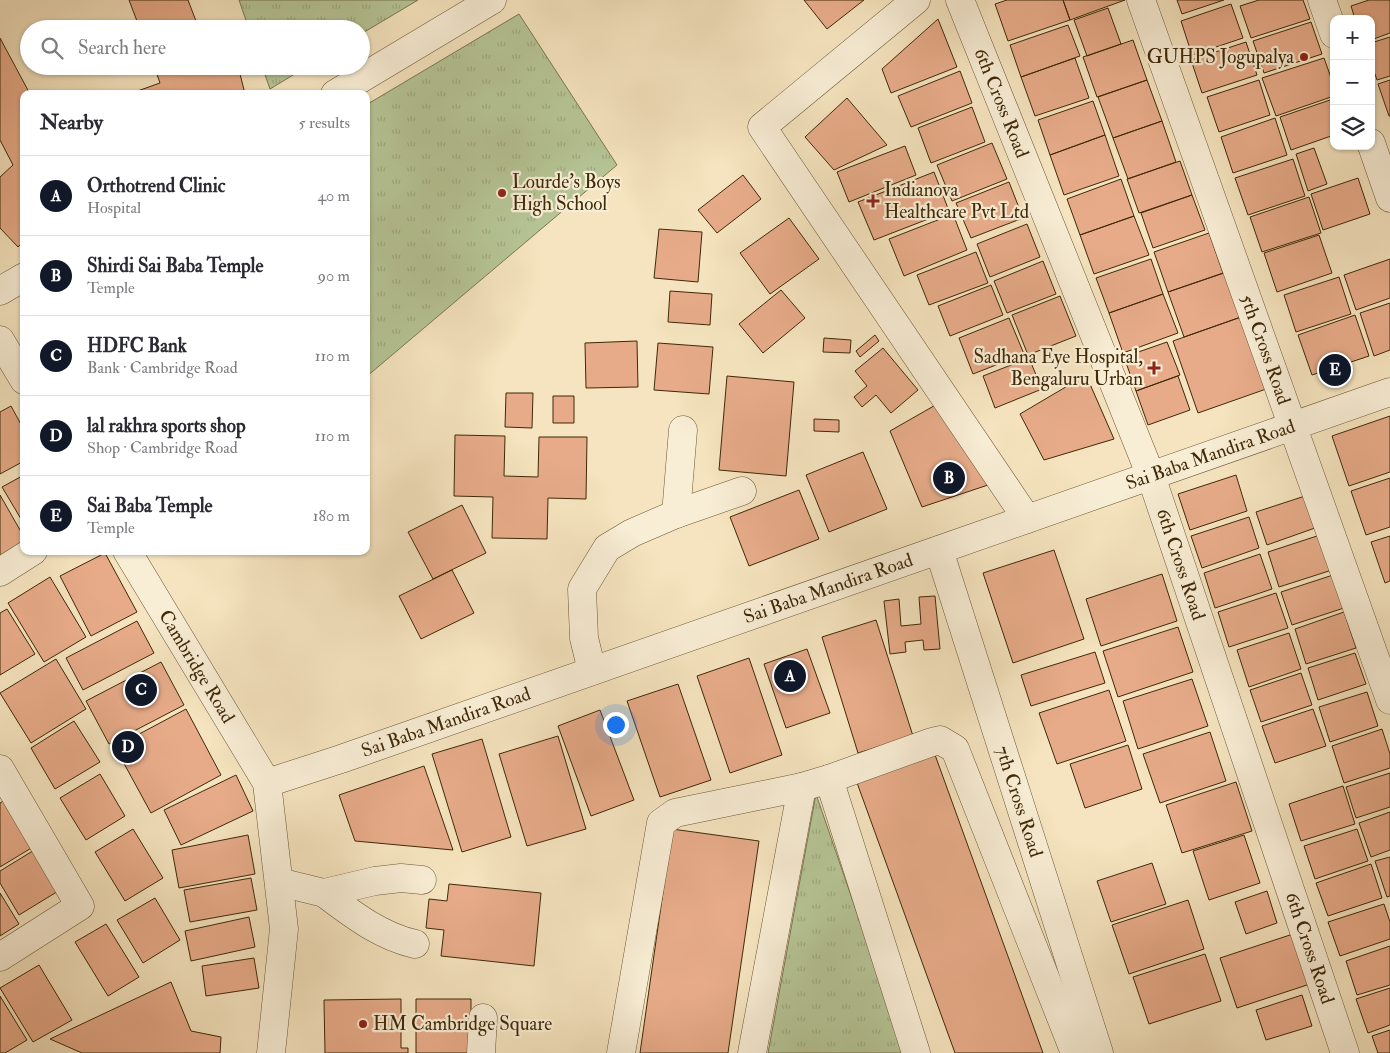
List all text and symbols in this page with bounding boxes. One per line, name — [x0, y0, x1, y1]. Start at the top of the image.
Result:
map controls — [1330, 15, 1375, 150]
button: + — [1330, 15, 1375, 60]
search box — [20, 20, 370, 75]
icon: search — [38, 34, 66, 62]
text: Search here — [78, 36, 166, 60]
street label: 6th Cross Road — [969, 45, 1034, 162]
place label: GUHPS Jogupalya — [1147, 45, 1294, 70]
marker: GUHPS Jogupalya — [1298, 51, 1310, 63]
button: − — [1330, 60, 1375, 105]
button: layers — [1330, 105, 1375, 150]
text: Nearby — [40, 109, 103, 136]
text: 5 results — [299, 113, 350, 133]
place label: Lourde's Boys High School — [512, 170, 621, 216]
text: Orthotrend Clinic — [87, 174, 225, 198]
place label: Indianova Healthcare Pvt Ltd — [884, 178, 1030, 224]
text: A — [51, 186, 61, 206]
text: 40 m — [317, 186, 350, 206]
marker: Lourde's Boys High School — [496, 187, 508, 199]
marker: Indianova Healthcare Pvt Ltd — [866, 194, 880, 208]
text: Hospital — [87, 198, 141, 218]
text: Shirdi Sai Baba Temple — [87, 254, 263, 278]
text: B — [51, 266, 61, 286]
text: 90 m — [318, 266, 350, 286]
text: Temple — [87, 278, 135, 298]
street label: 5th Cross Road — [1235, 291, 1296, 408]
text: HDFC Bank — [87, 334, 187, 358]
place label: Sadhana Eye Hospital, Bengaluru Urban — [974, 345, 1143, 391]
text: C — [50, 346, 62, 366]
text: 110 m — [315, 346, 350, 366]
pin: E — [1319, 351, 1351, 389]
text: Bank · Cambridge Road — [87, 358, 238, 378]
marker: Sadhana Eye Hospital, Bengaluru Urban — [1147, 361, 1161, 375]
text: lal rakhra sports shop — [87, 414, 246, 438]
street label: Sai Baba Mandira Road — [1123, 414, 1299, 495]
text: D — [49, 426, 63, 446]
text: 110 m — [315, 426, 350, 446]
text: Shop · Cambridge Road — [87, 438, 238, 458]
pin: B — [933, 459, 965, 497]
text: Sai Baba Temple — [87, 494, 212, 518]
street label: 6th Cross Road — [1151, 505, 1211, 624]
text: E — [50, 506, 62, 526]
text: 180 m — [313, 506, 350, 526]
text: Temple — [87, 518, 135, 538]
street label: Sai Baba Mandira Road — [740, 548, 917, 629]
street label: Cambridge Road — [153, 606, 240, 728]
pin: A — [774, 657, 806, 695]
pin: C — [125, 671, 157, 709]
street label: Sai Baba Mandira Road — [358, 681, 534, 763]
your location — [603, 712, 629, 738]
pin: D — [112, 728, 144, 766]
street label: 7th Cross Road — [990, 743, 1048, 861]
street label: 6th Cross Road — [1280, 889, 1340, 1008]
place label: HM Cambridge Square — [373, 1012, 552, 1036]
marker: HM Cambridge Square — [357, 1018, 369, 1030]

